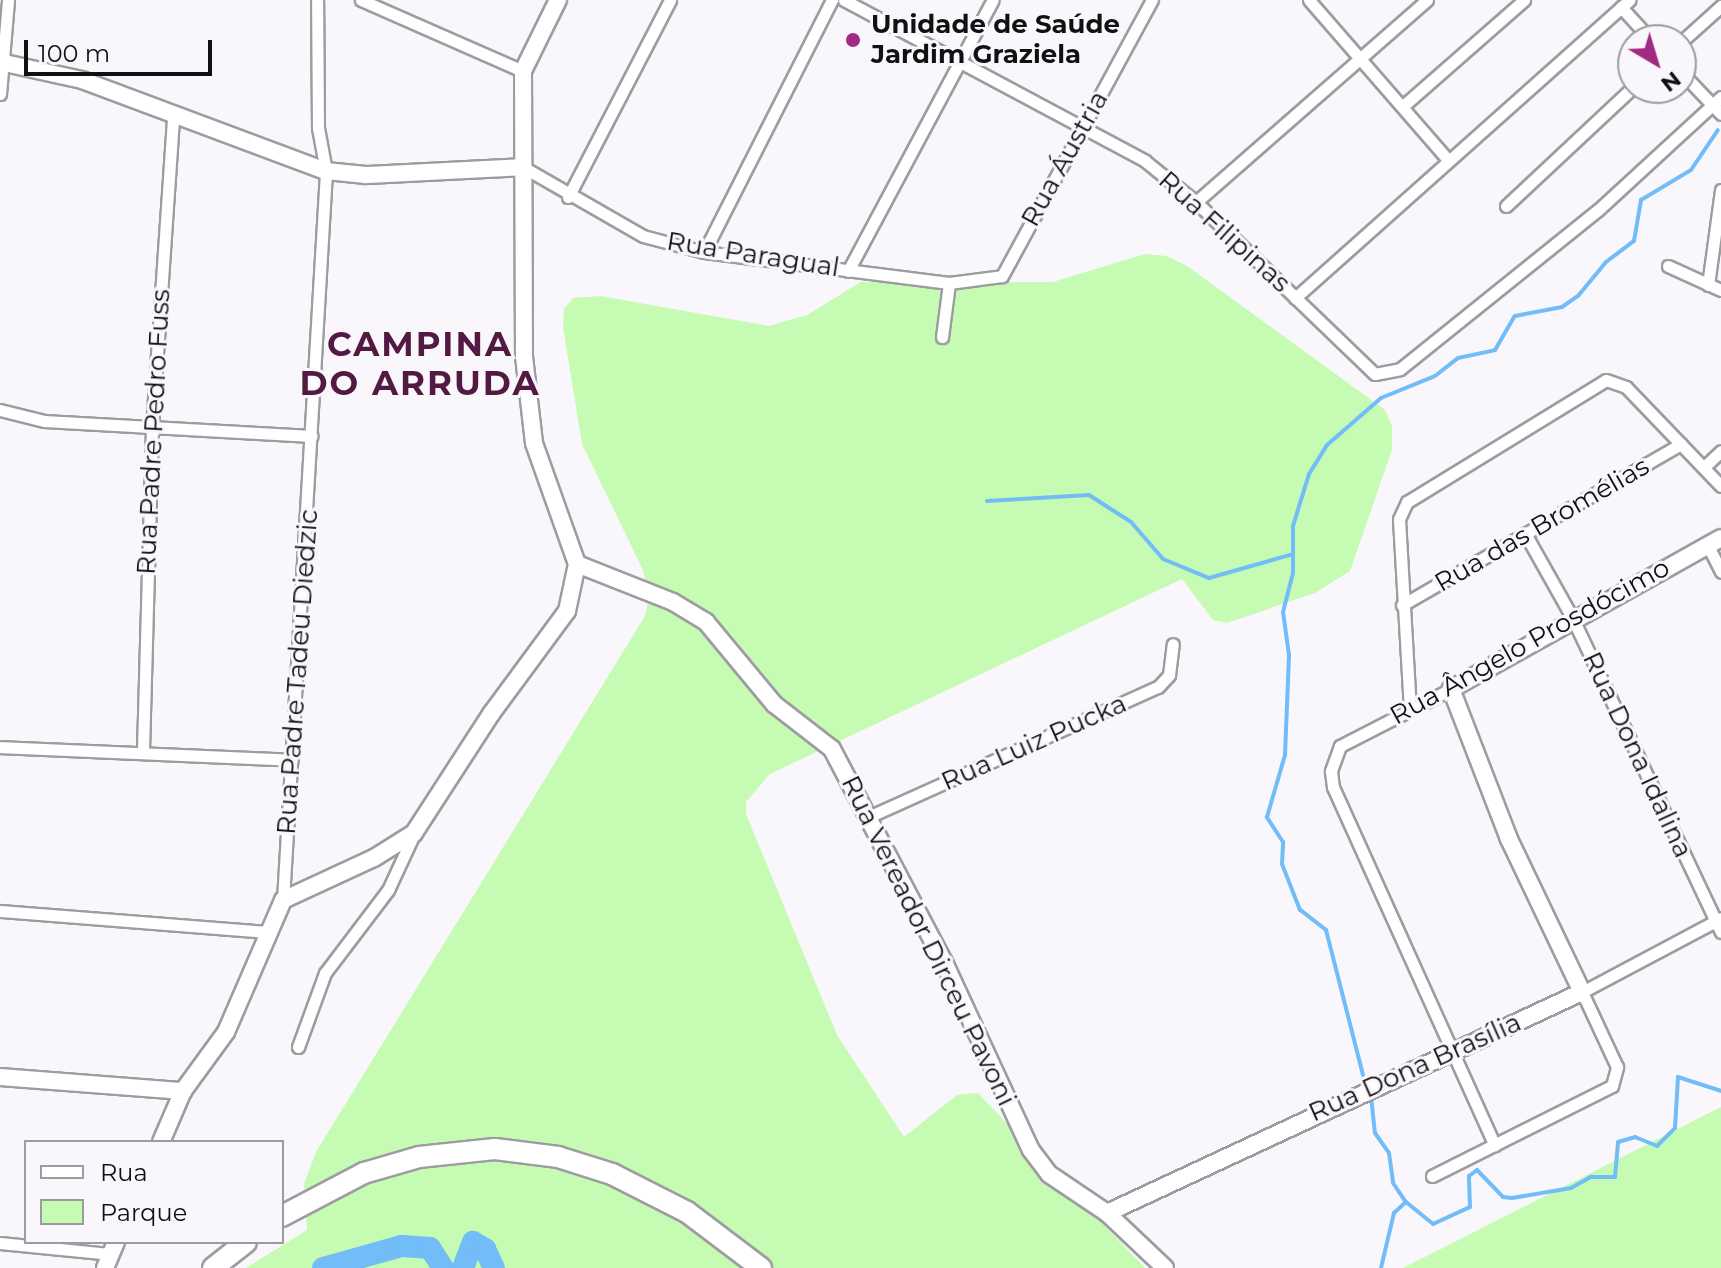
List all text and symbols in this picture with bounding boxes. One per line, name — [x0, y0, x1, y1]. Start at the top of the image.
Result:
place label: Unidade de Saúde Jardim Graziela — [871, 9, 1120, 70]
scale bar — [28, 24, 216, 74]
north arrow — [1617, 24, 1697, 104]
marker: Unidade de Saúde Jardim Graziela — [842, 29, 864, 51]
text: 100 m — [38, 39, 110, 68]
text: N — [1656, 66, 1686, 98]
street label: Rua Áustria — [1015, 86, 1115, 232]
street label: Rua Filipinas — [1152, 165, 1296, 299]
street label: Rua Paragual — [664, 226, 842, 284]
street label: Rua Padre Pedro Fuss — [131, 288, 177, 576]
district label: CAMPINA DO ARRUDA — [299, 324, 541, 404]
street label: Rua das Bromélias — [1429, 451, 1655, 599]
street label: Rua Padre Tadeu Diedzic — [271, 508, 325, 836]
street label: Rua Ângelo Prosdócimo — [1385, 552, 1675, 732]
street label: Rua Dona Idalina — [1576, 647, 1698, 863]
street label: Rua Luiz Pucka — [937, 688, 1131, 798]
street label: Rua Vereador Dirceu Pavoni — [834, 771, 1022, 1111]
street label: Rua Dona Brasília — [1304, 1007, 1526, 1129]
legend — [24, 1140, 284, 1244]
text: Rua — [100, 1158, 148, 1187]
text: Parque — [100, 1198, 187, 1227]

